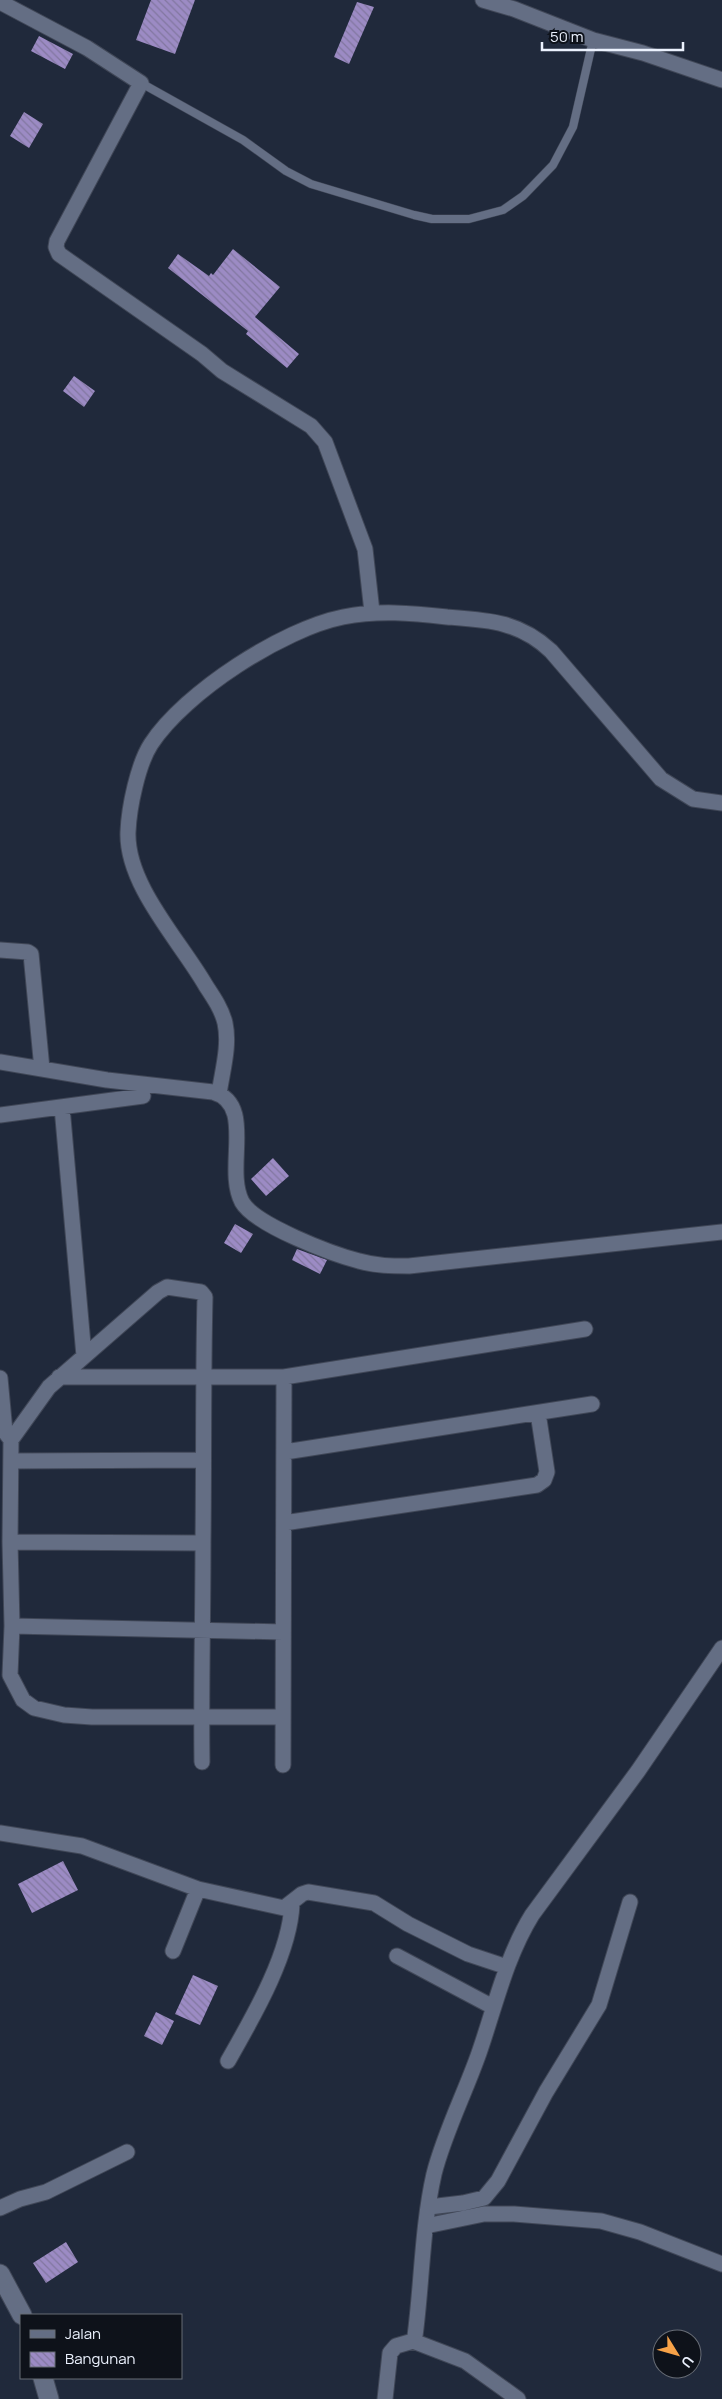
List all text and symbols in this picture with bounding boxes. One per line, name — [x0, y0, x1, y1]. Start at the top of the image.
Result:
scale bar — [542, 20, 683, 52]
text: 50 m — [550, 26, 584, 47]
legend — [20, 2314, 182, 2379]
text: Jalan — [65, 2323, 101, 2344]
north arrow — [652, 2329, 702, 2379]
text: Bangunan — [65, 2348, 135, 2369]
text: U — [677, 2352, 698, 2372]

